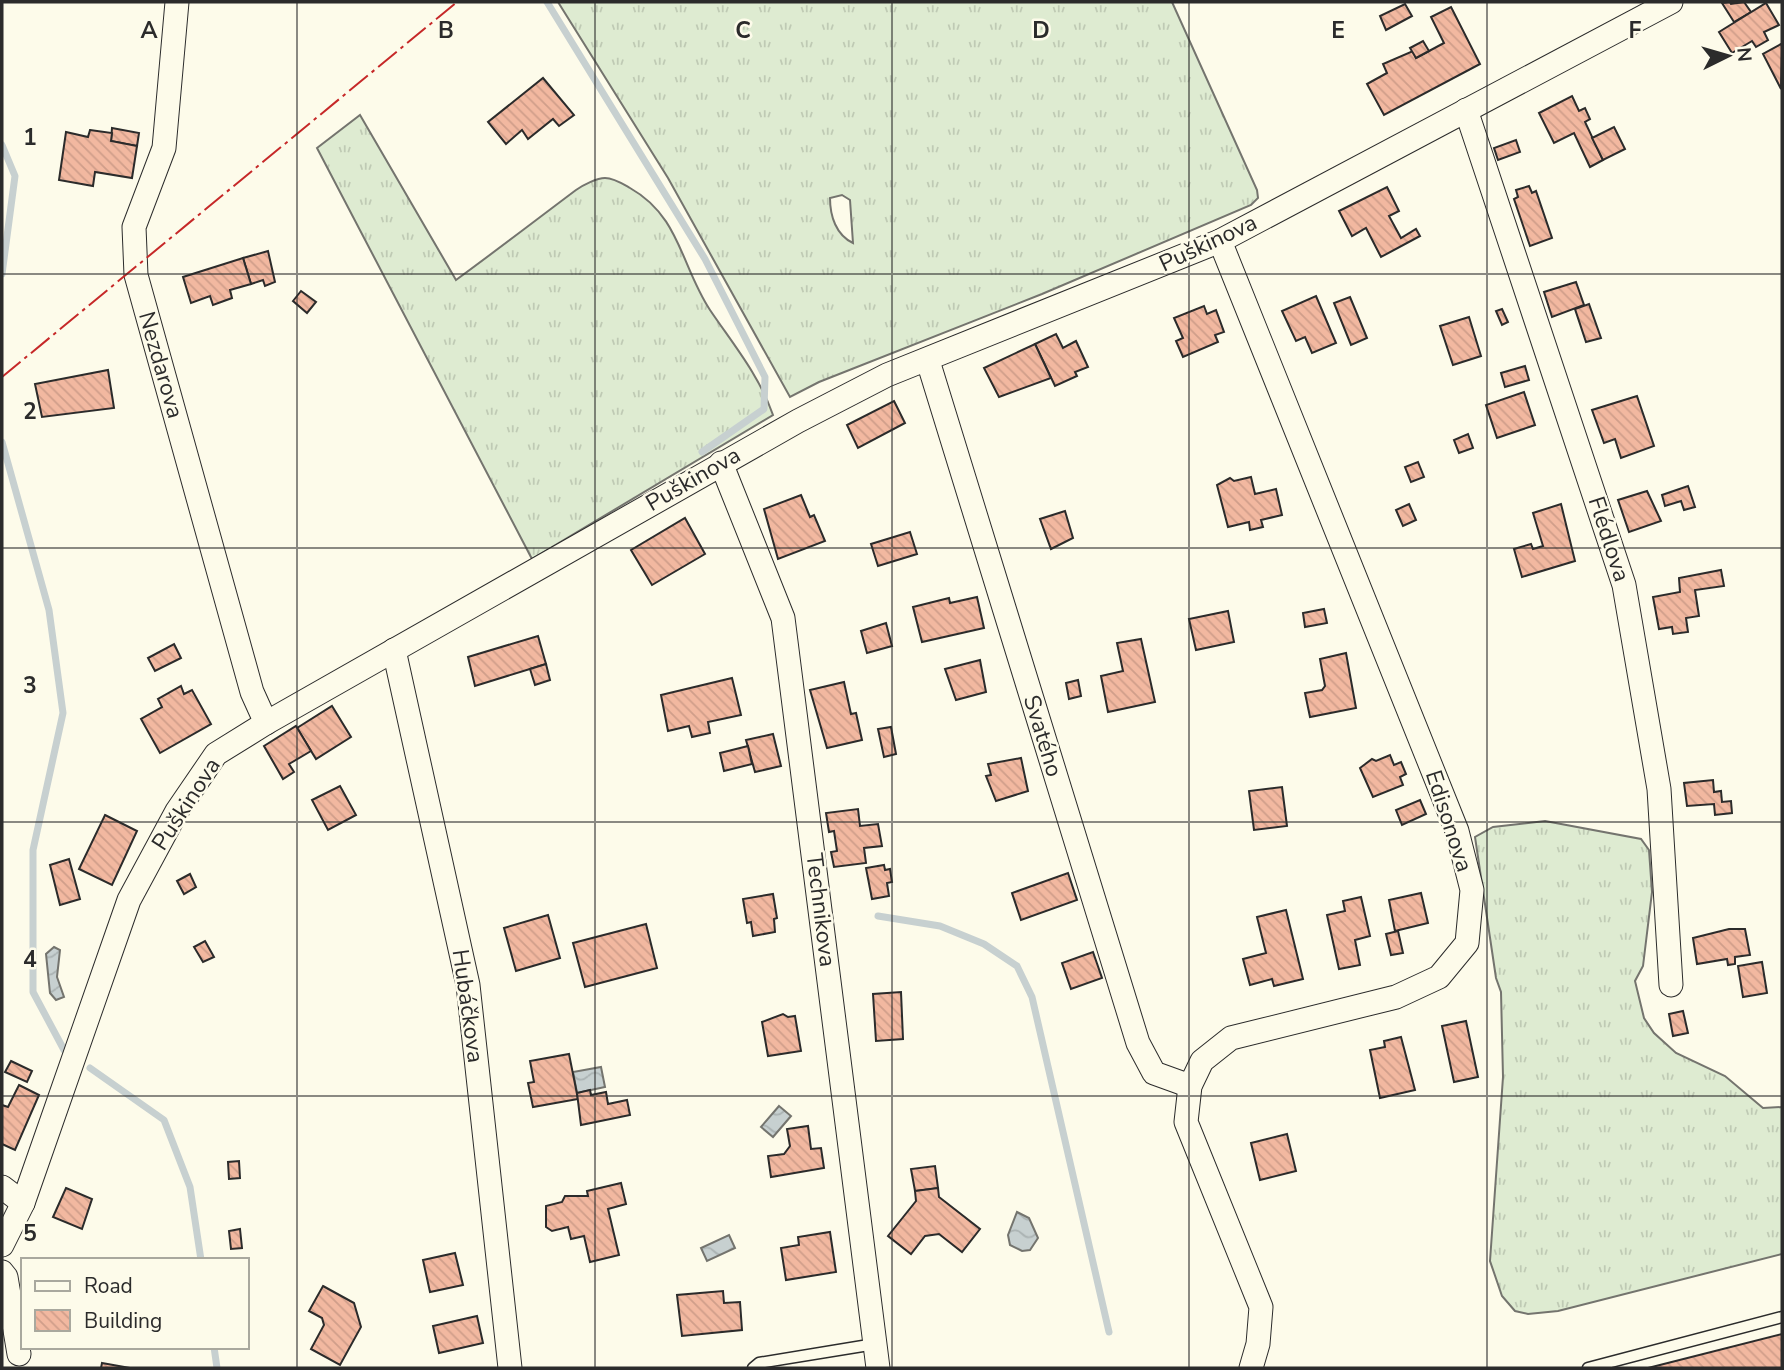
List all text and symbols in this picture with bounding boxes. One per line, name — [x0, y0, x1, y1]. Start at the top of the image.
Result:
text: A — [140, 15, 158, 46]
text: B — [438, 15, 454, 46]
text: C — [735, 15, 751, 46]
text: D — [1032, 15, 1050, 46]
text: E — [1331, 15, 1345, 46]
text: F — [1629, 15, 1642, 46]
north arrow — [1693, 21, 1763, 91]
text: N — [1730, 46, 1758, 63]
text: 1 — [23, 122, 37, 153]
street label: Puškinova — [1154, 207, 1262, 279]
street label: Nezdarova — [131, 308, 191, 422]
text: 2 — [23, 396, 37, 427]
street label: Puškinova — [640, 439, 746, 519]
street label: Flédlova — [1581, 492, 1637, 586]
text: 3 — [23, 670, 37, 701]
street label: Svatého — [1016, 691, 1070, 781]
street label: Puškinova — [144, 752, 228, 856]
street label: Edisonova — [1418, 766, 1480, 876]
street label: Technikova — [799, 851, 843, 969]
text: 4 — [23, 944, 37, 975]
street label: Hubáčkova — [445, 947, 491, 1065]
text: 5 — [23, 1218, 37, 1249]
legend — [21, 1258, 248, 1349]
text: Road — [84, 1272, 133, 1300]
text: Building — [84, 1307, 162, 1335]

